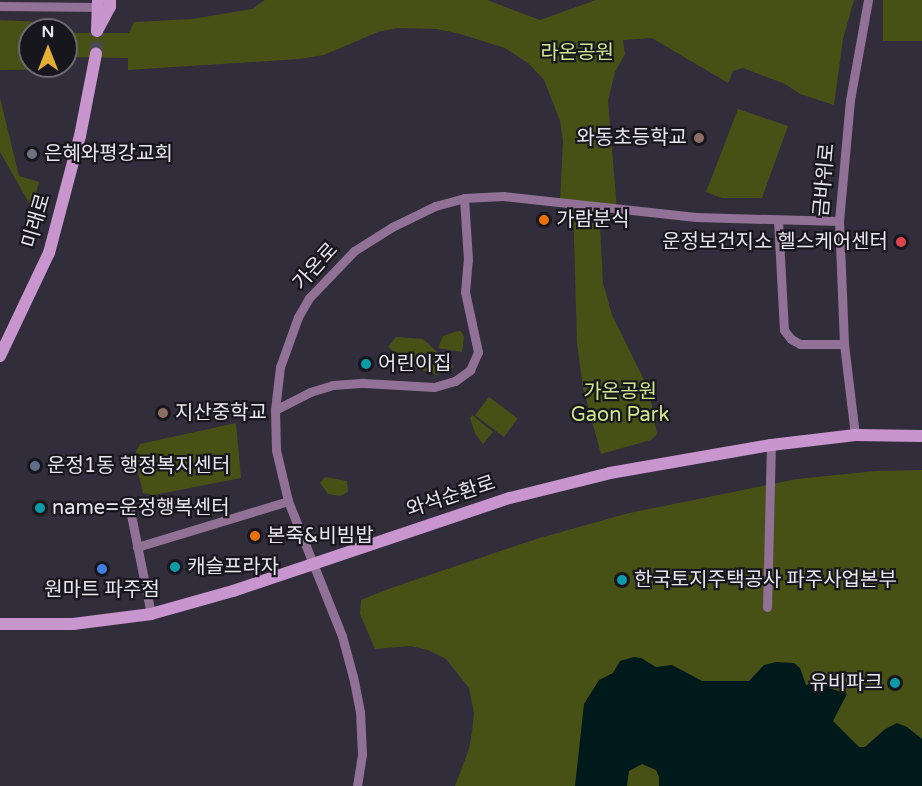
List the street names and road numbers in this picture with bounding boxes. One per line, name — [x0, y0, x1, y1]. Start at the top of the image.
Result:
street label: 금바위로 — [810, 142, 840, 218]
street label: 미래로 — [18, 191, 56, 251]
street label: 가온로 — [289, 238, 343, 296]
street label: 와석순환로 — [404, 471, 498, 523]

